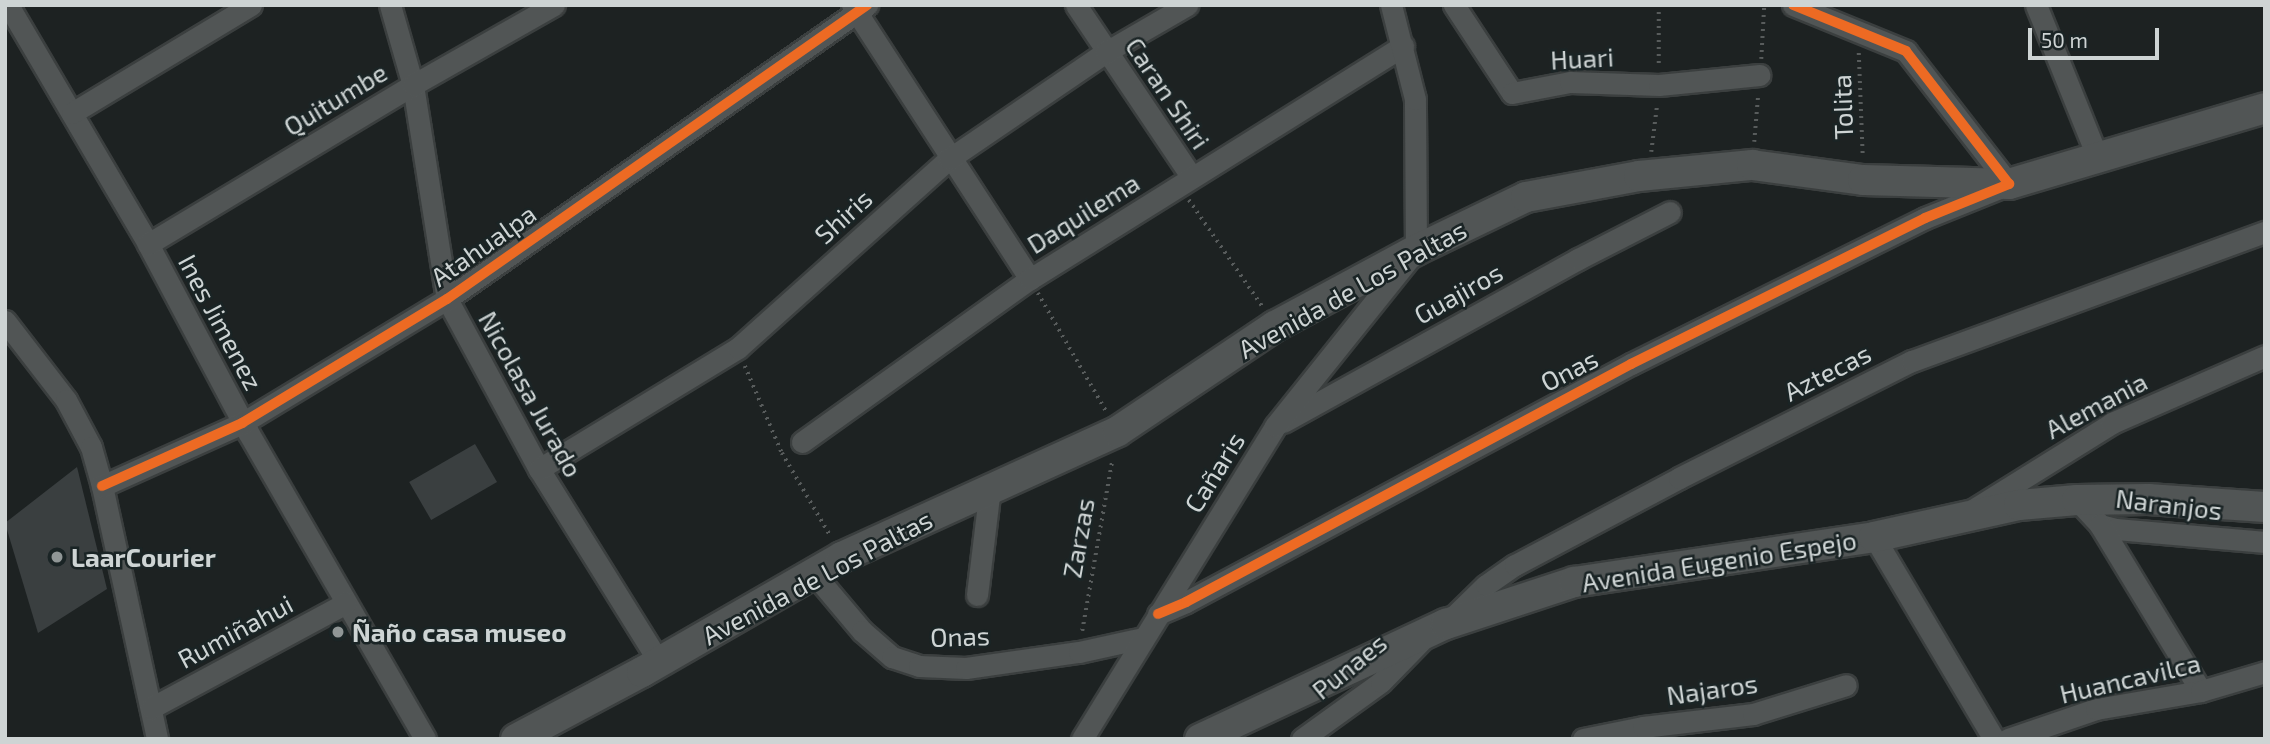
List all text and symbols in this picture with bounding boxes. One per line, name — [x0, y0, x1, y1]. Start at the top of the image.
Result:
scale bar — [2032, 14, 2163, 58]
text: 50 m — [2041, 27, 2088, 52]
street label: Caran Shiri — [1119, 31, 1217, 155]
street label: Huari — [1550, 41, 1614, 75]
street label: Quitumbe — [278, 56, 392, 142]
street label: Tolita — [1825, 74, 1859, 140]
street label: Daquilema — [1021, 166, 1145, 260]
street label: Shiris — [808, 182, 878, 250]
street label: Atahualpa — [424, 197, 542, 293]
street label: Avenida de Los Paltas — [1233, 213, 1471, 365]
street label: Ines Jimenez — [172, 249, 270, 395]
street label: Guajiros — [1408, 256, 1508, 330]
street label: Nicolasa Jurado — [472, 305, 590, 483]
street label: Aztecas — [1778, 337, 1876, 407]
street label: Onas — [1535, 342, 1603, 398]
street label: Alemania — [2040, 365, 2152, 445]
street label: Cañaris — [1177, 426, 1251, 518]
street label: Naranjos — [2114, 482, 2224, 526]
street label: Zarzas — [1056, 496, 1100, 580]
street label: Avenida de Los Paltas — [697, 503, 937, 651]
street label: Avenida Eugenio Espejo — [1579, 524, 1859, 598]
place label: LaarCourier — [71, 541, 216, 573]
marker: LaarCourier — [49, 549, 65, 565]
street label: Rumiñahui — [172, 588, 298, 674]
place label: Ñaño casa museo — [352, 616, 567, 648]
street label: Onas — [929, 619, 991, 653]
marker: Ñaño casa museo — [330, 624, 346, 640]
street label: Punaes — [1305, 627, 1393, 705]
street label: Huancavilca — [2057, 647, 2203, 709]
street label: Najaros — [1665, 667, 1759, 711]

